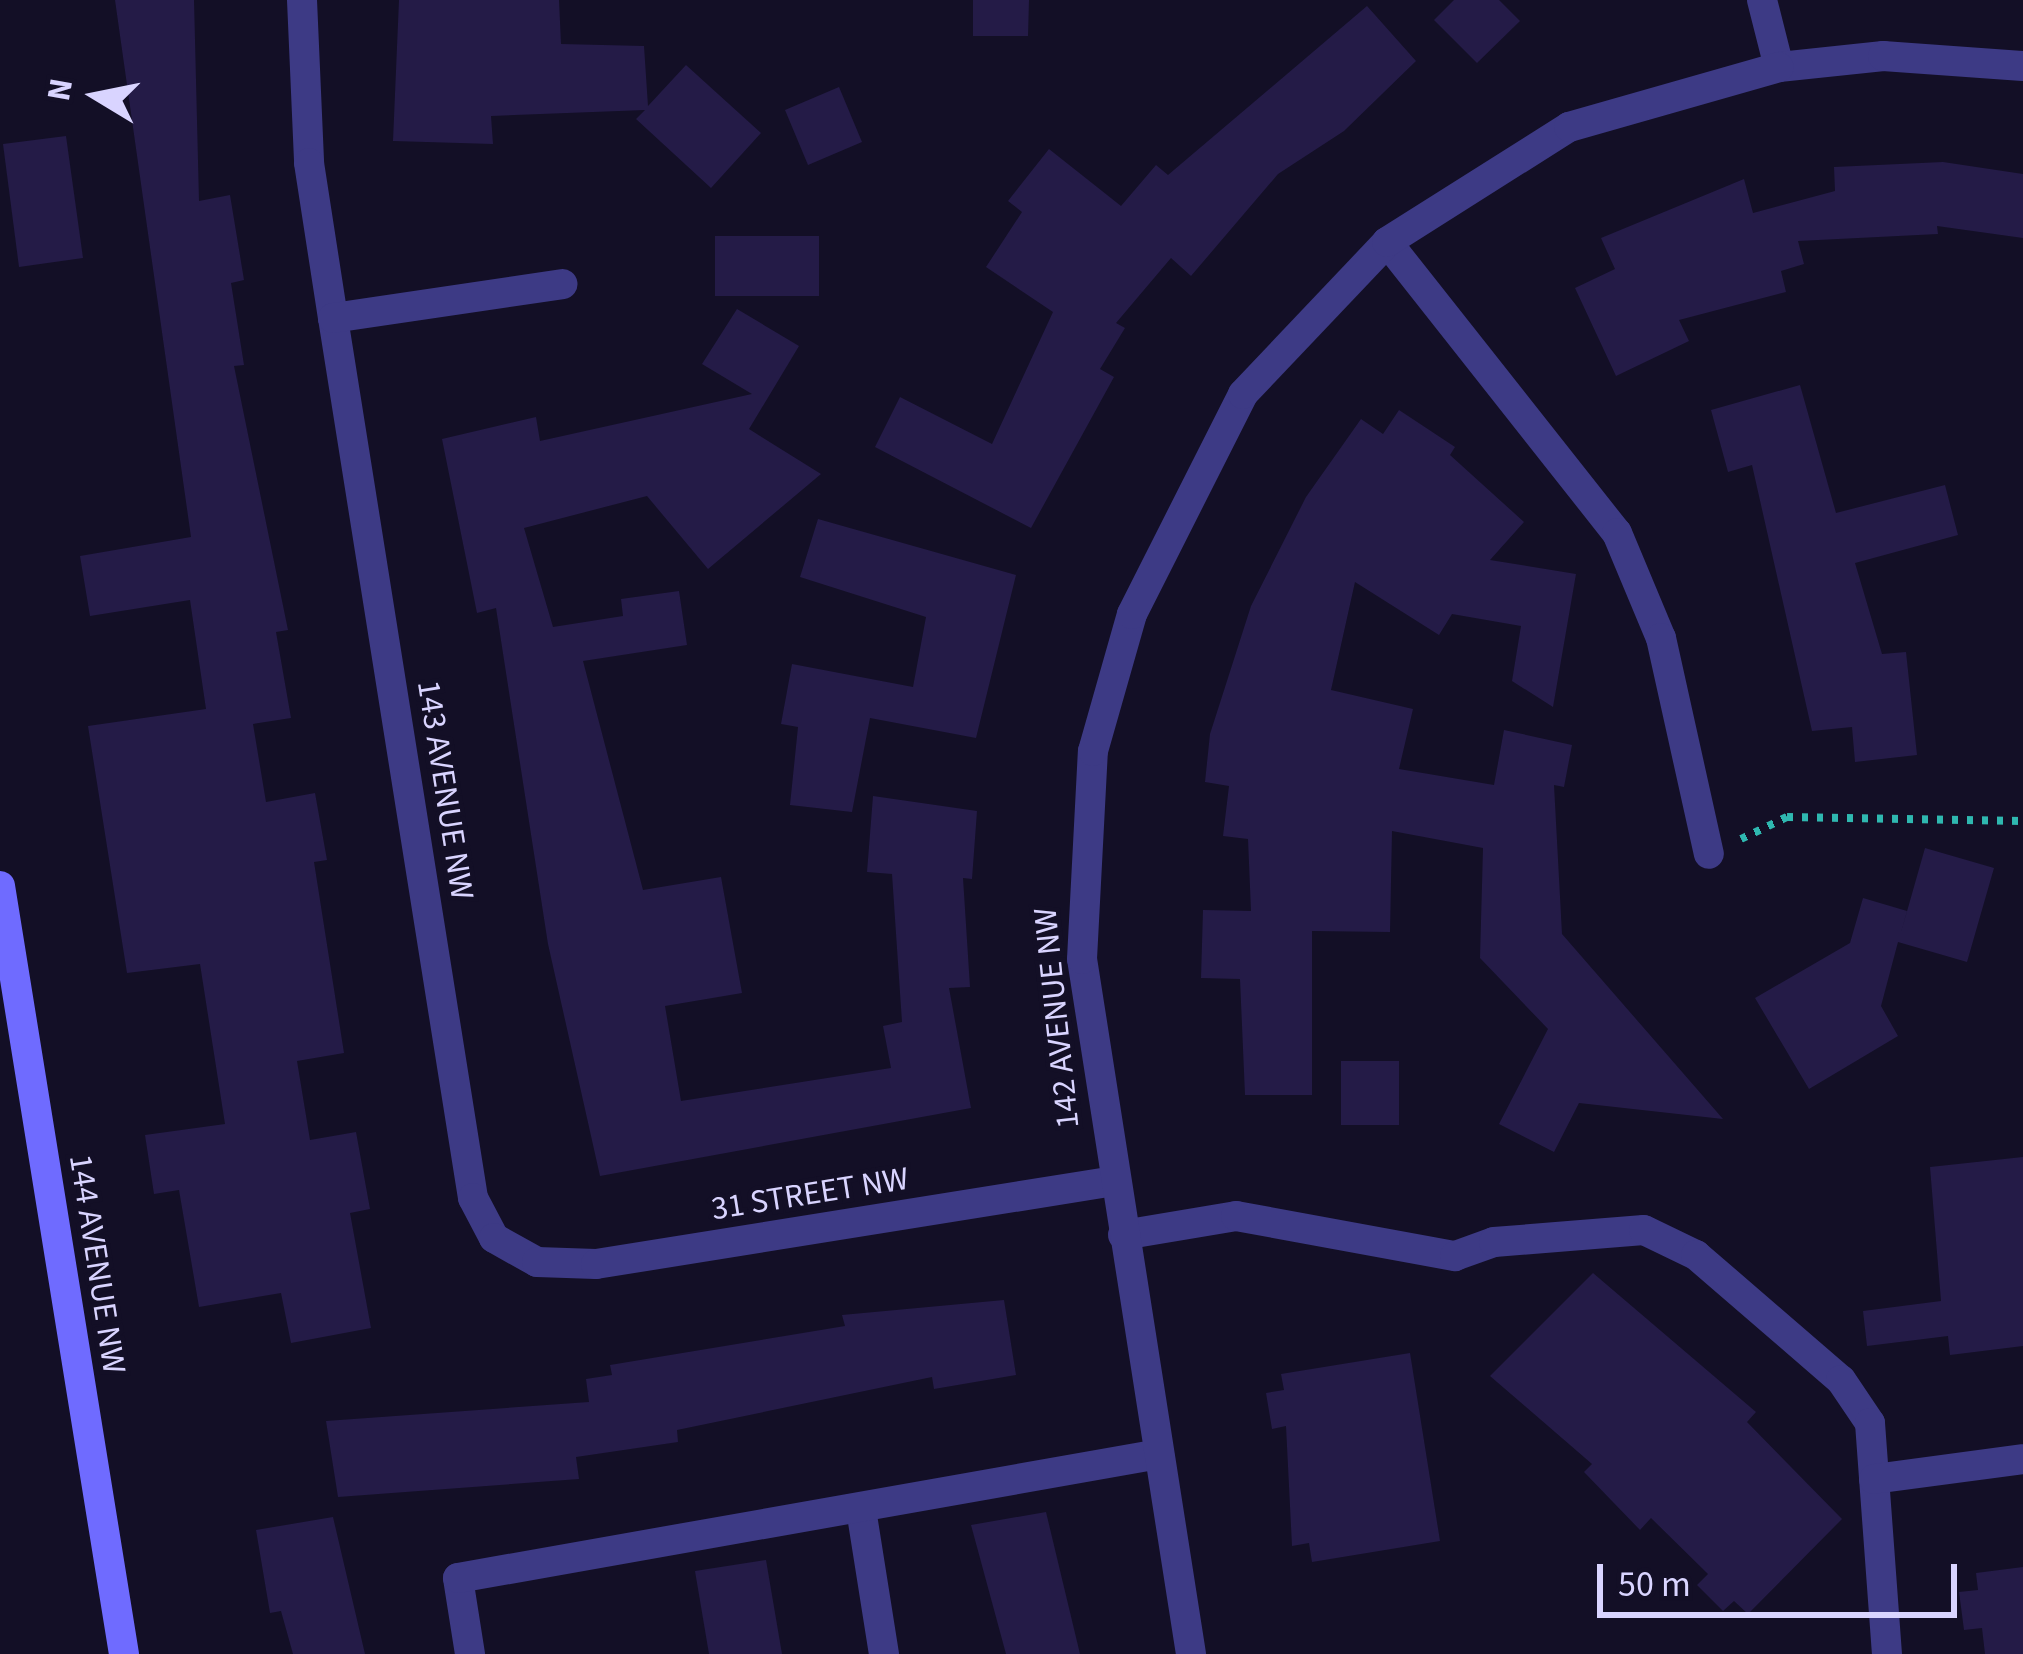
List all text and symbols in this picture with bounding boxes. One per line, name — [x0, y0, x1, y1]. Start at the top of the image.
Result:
north arrow — [36, 36, 156, 156]
text: N — [35, 75, 85, 105]
street label: 143 AVENUE NW — [408, 677, 482, 903]
street label: 142 AVENUE NW — [1026, 906, 1088, 1130]
street label: 144 AVENUE NW — [60, 1151, 134, 1377]
street label: 31 STREET NW — [709, 1159, 911, 1229]
scale bar — [1603, 1540, 1963, 1614]
text: 50 m — [1618, 1559, 1691, 1610]

